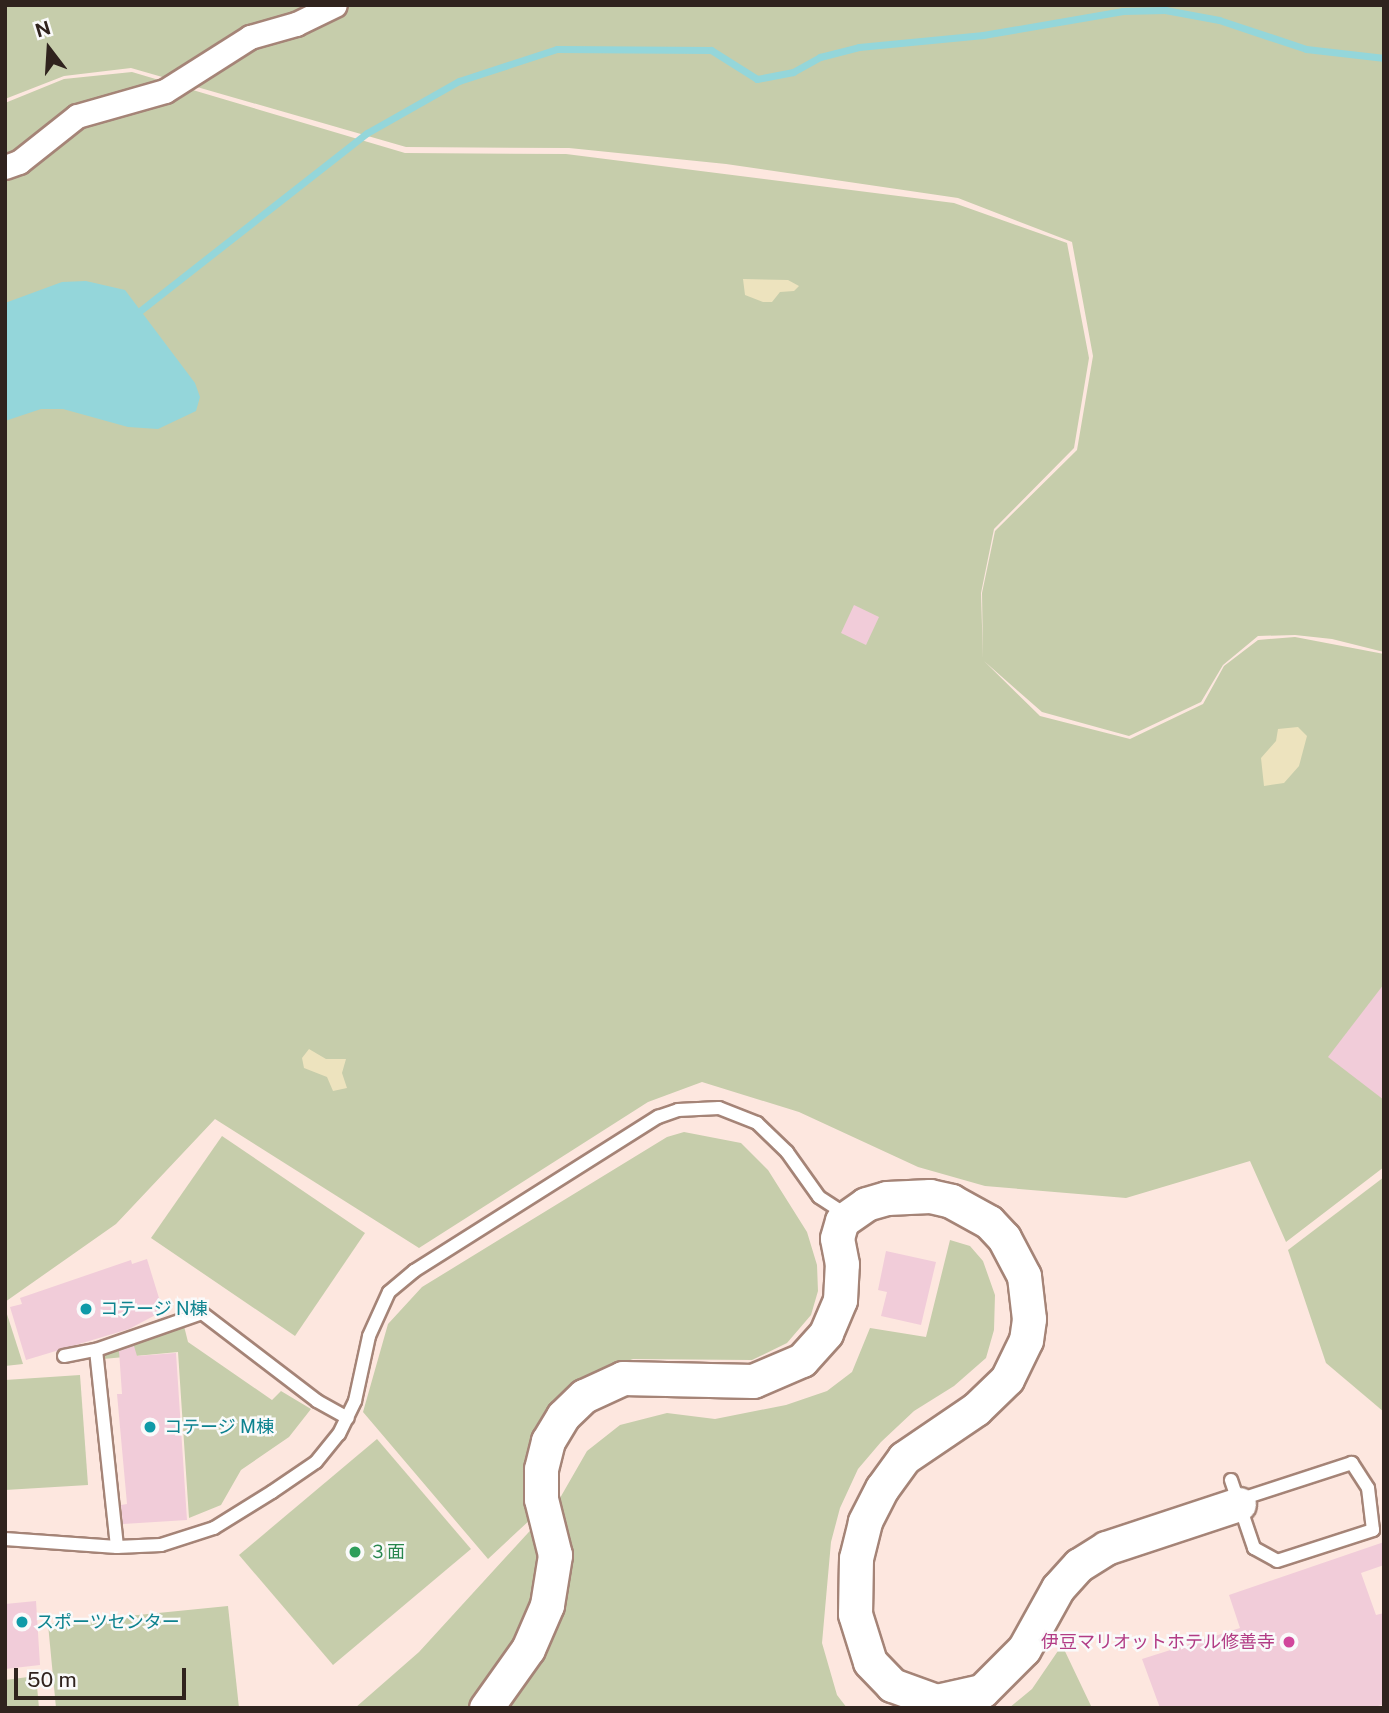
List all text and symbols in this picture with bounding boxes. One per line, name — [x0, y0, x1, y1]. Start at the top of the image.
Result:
north arrow — [14, 14, 84, 84]
text: N — [33, 16, 53, 42]
place label: コテージ N棟 — [100, 1298, 208, 1320]
marker: コテージ N棟 — [78, 1301, 94, 1317]
place label: コテージ M棟 — [164, 1416, 274, 1438]
marker: コテージ M棟 — [142, 1419, 158, 1435]
place label: ３面 — [369, 1541, 405, 1563]
marker: ３面 — [347, 1544, 363, 1560]
place label: スポーツセンター — [36, 1611, 180, 1633]
marker: スポーツセンター — [14, 1614, 30, 1630]
place label: 伊豆マリオットホテル修善寺 — [1041, 1631, 1275, 1653]
marker: 伊豆マリオットホテル修善寺 — [1281, 1634, 1297, 1650]
scale bar — [18, 1654, 189, 1698]
text: 50 m — [27, 1667, 77, 1692]

